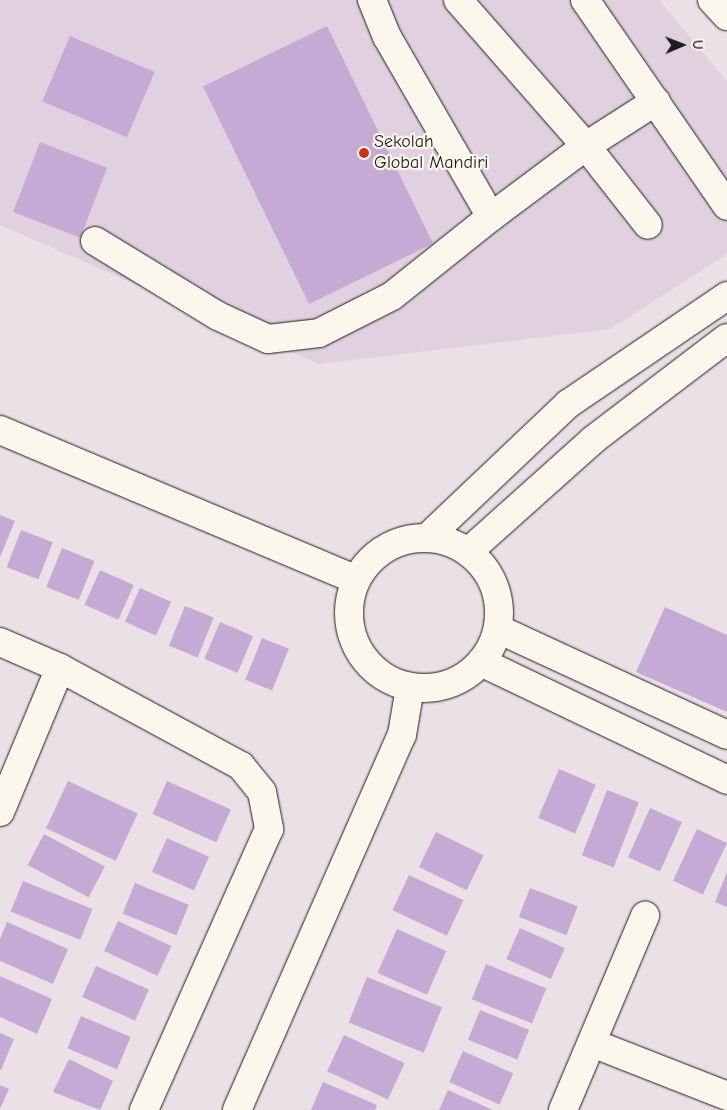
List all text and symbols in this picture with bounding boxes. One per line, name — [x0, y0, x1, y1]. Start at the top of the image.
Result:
north arrow — [657, 20, 707, 70]
text: U — [689, 40, 706, 50]
place label: Sekolah Global Mandiri — [374, 132, 488, 174]
marker: Sekolah Global Mandiri — [358, 147, 370, 159]

